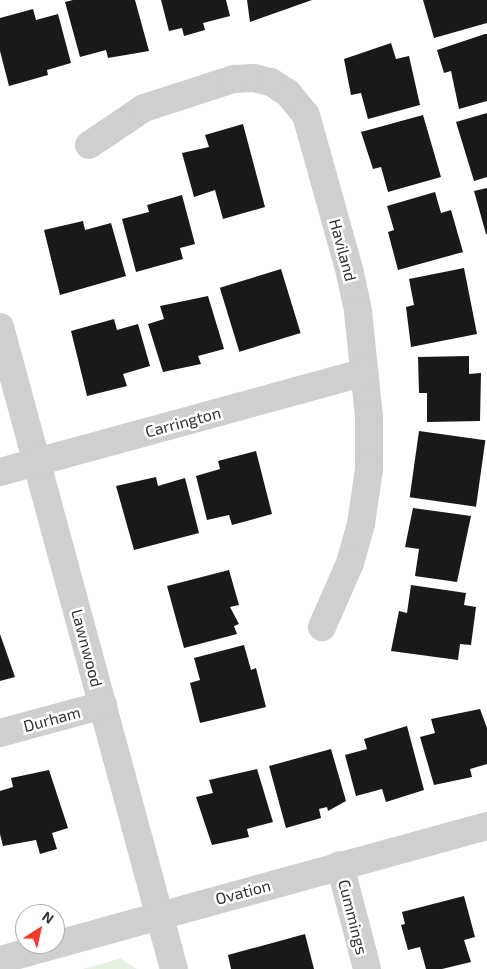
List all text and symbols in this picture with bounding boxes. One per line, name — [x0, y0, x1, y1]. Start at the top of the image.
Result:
street label: Haviland — [325, 217, 361, 283]
street label: Carrington — [143, 403, 223, 441]
street label: Lawnwood — [67, 607, 107, 689]
street label: Durham — [21, 702, 83, 736]
street label: Ovation — [213, 875, 273, 909]
street label: Cummings — [334, 878, 372, 956]
north arrow — [15, 904, 65, 954]
text: N — [39, 907, 57, 927]

